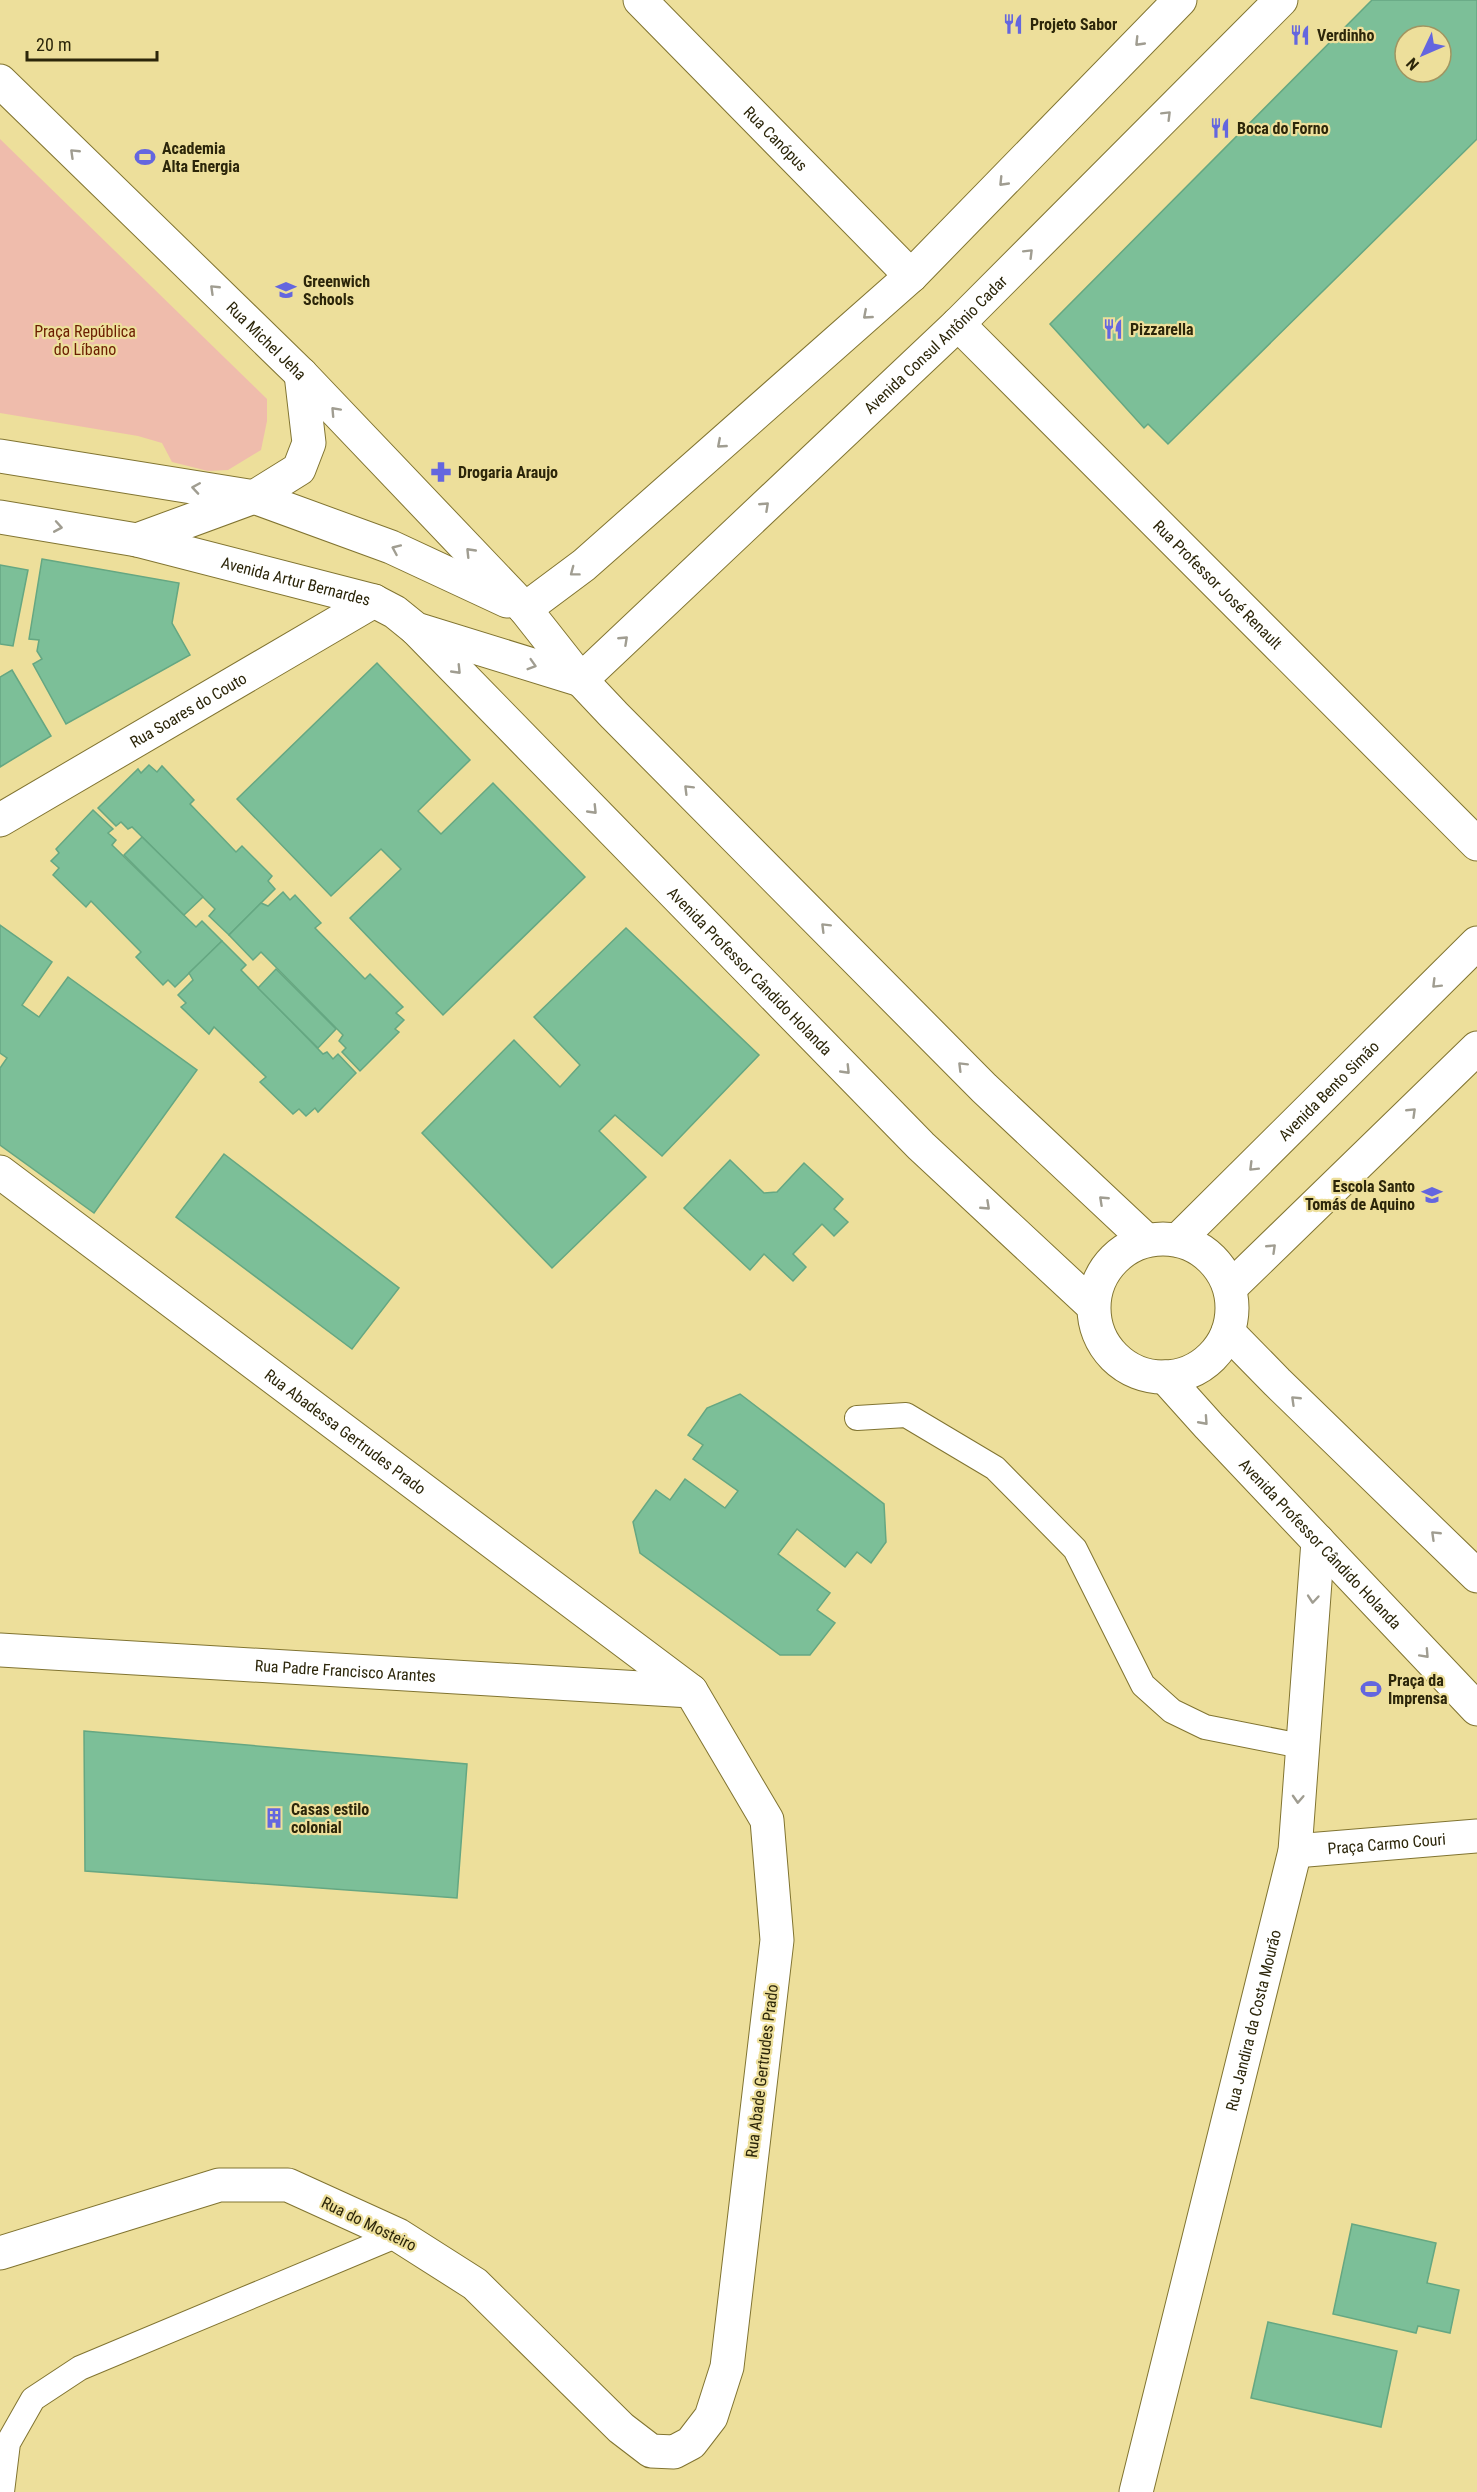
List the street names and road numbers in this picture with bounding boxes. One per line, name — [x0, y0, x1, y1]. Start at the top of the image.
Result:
street label: Rua Canópus — [740, 102, 812, 175]
street label: Avenida Consul Antônio Cadar — [860, 271, 1011, 417]
street label: Rua Michel Jeha — [223, 297, 311, 383]
street label: Rua Professor José Renault — [1150, 516, 1287, 653]
street label: Avenida Artur Bernardes — [219, 553, 373, 609]
street label: Rua Soares do Couto — [126, 668, 250, 751]
street label: Avenida Professor Cândido Holanda — [664, 883, 836, 1059]
street label: Avenida Bento Simão — [1274, 1037, 1383, 1144]
street label: Rua Abadessa Gertrudes Prado — [261, 1365, 430, 1498]
street label: Avenida Professor Cândido Holanda — [1235, 1455, 1406, 1633]
street label: Rua Padre Francisco Arantes — [254, 1656, 437, 1685]
street label: Praça Carmo Couri — [1327, 1829, 1447, 1858]
street label: Rua Jandira da Costa Mourão — [1221, 1928, 1285, 2113]
street label: Rua Abade Gertrudes Prado — [742, 1983, 782, 2159]
street label: Rua do Mosteiro — [318, 2193, 420, 2255]

